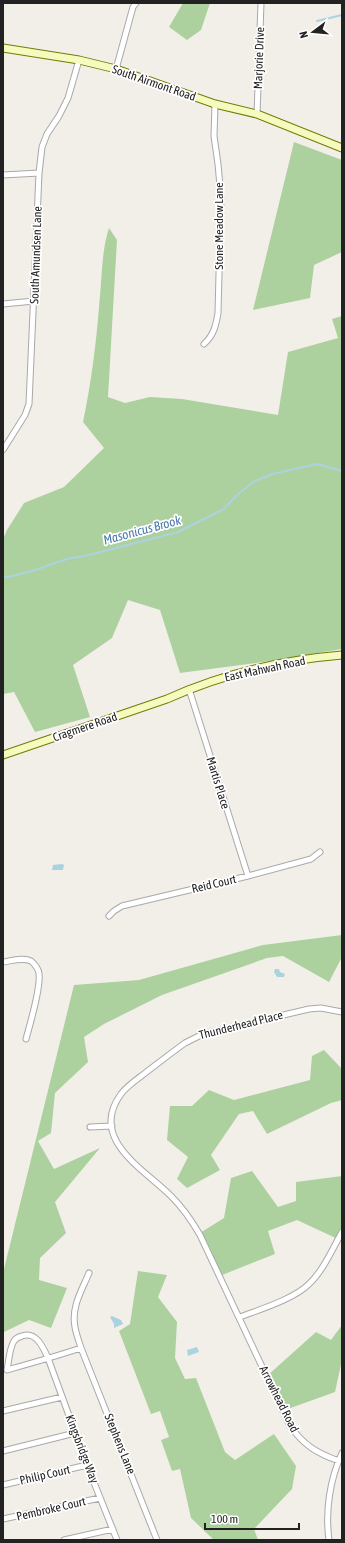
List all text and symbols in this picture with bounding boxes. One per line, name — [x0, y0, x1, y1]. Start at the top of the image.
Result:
north arrow — [293, 12, 333, 52]
street label: Marjorie Drive — [251, 27, 267, 89]
text: N — [297, 30, 310, 40]
street label: South Airmont Road — [110, 62, 198, 104]
street label: Stone Meadow Lane — [212, 182, 226, 270]
street label: South Amundsen Lane — [27, 206, 45, 304]
water label: Masonicus Brook — [102, 512, 183, 548]
street label: East Mahwah Road — [223, 654, 307, 684]
street label: Cragmere Road — [51, 709, 119, 745]
street label: Martis Place — [203, 755, 233, 811]
street label: Reid Court — [190, 872, 238, 896]
street label: Thunderhead Place — [198, 1008, 284, 1042]
street label: Arrowhead Road — [256, 1363, 302, 1435]
street label: Stephens Lane — [102, 1412, 138, 1476]
street label: Kingsbridge Way — [62, 1413, 102, 1485]
street label: Philip Court — [18, 1462, 72, 1488]
street label: Pembroke Court — [15, 1494, 87, 1524]
scale bar — [205, 1505, 299, 1531]
text: 100 m — [211, 1512, 238, 1526]

